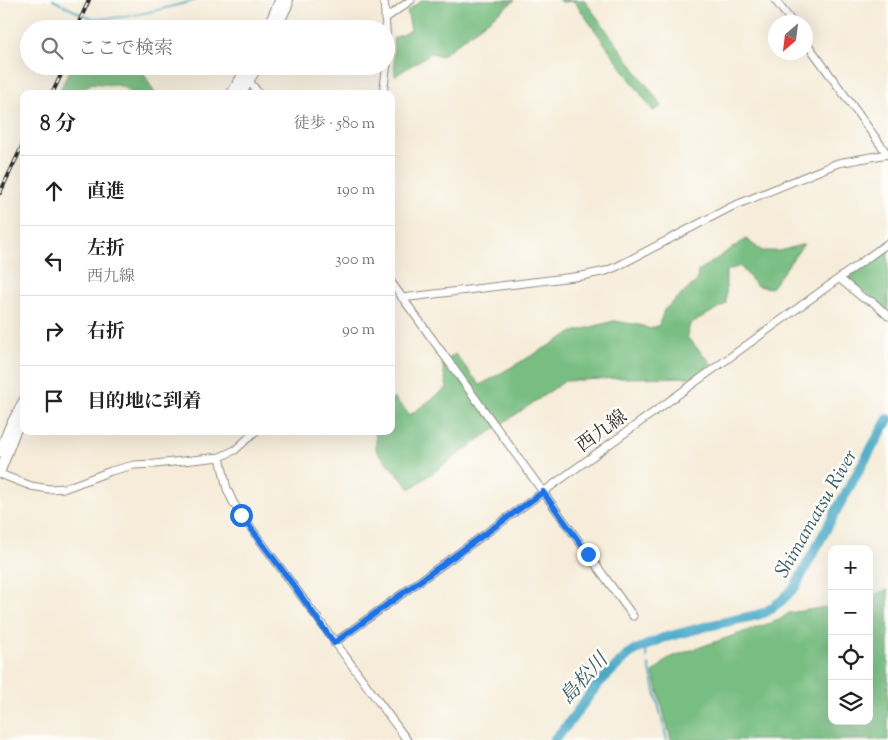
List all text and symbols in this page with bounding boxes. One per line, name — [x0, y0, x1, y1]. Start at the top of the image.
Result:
north arrow — [768, 15, 813, 60]
search box — [20, 20, 395, 75]
icon: search — [38, 34, 66, 62]
text: ここで検索 — [78, 36, 173, 63]
text: 8 分 — [40, 110, 76, 140]
text: 徒歩 · 580 m — [294, 113, 375, 136]
icon: ahead — [40, 177, 68, 205]
text: 直進 — [87, 179, 125, 206]
text: 190 m — [337, 179, 375, 202]
text: 左折 — [87, 236, 125, 263]
icon: left — [40, 247, 68, 275]
text: 300 m — [335, 249, 375, 272]
text: 西九線 — [87, 266, 135, 289]
icon: right — [40, 317, 68, 345]
text: 右折 — [87, 319, 125, 346]
text: 90 m — [342, 319, 375, 342]
icon: arrive — [40, 387, 68, 415]
text: 目的地に到着 — [87, 389, 201, 416]
street label: 西九線 — [571, 404, 633, 460]
water label: Shimamatsu River — [769, 445, 866, 584]
route start — [230, 504, 253, 527]
route end — [577, 543, 600, 566]
map controls — [828, 545, 873, 725]
button: + — [828, 545, 873, 590]
button: − — [828, 590, 873, 635]
button: locate — [828, 635, 873, 680]
water label: 島松川 — [554, 646, 617, 712]
button: layers — [828, 680, 873, 725]

